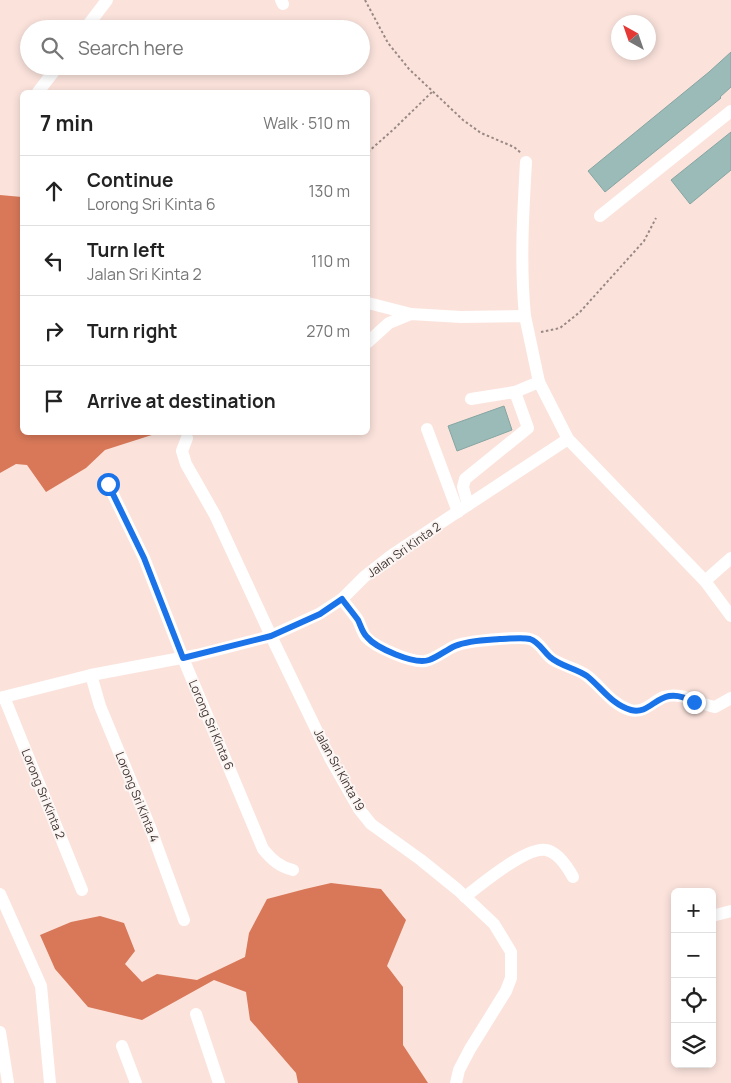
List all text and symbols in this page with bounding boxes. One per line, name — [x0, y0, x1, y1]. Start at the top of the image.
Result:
north arrow — [611, 15, 656, 60]
search box — [20, 20, 370, 75]
icon: search — [38, 34, 66, 62]
text: Search here — [78, 35, 184, 61]
text: 7 min — [40, 109, 93, 137]
text: Walk · 510 m — [263, 112, 350, 134]
text: Continue — [87, 167, 173, 193]
icon: ahead — [40, 177, 68, 205]
text: 130 m — [308, 180, 350, 202]
text: Lorong Sri Kinta 6 — [87, 193, 216, 215]
text: Turn left — [87, 237, 165, 263]
icon: left — [40, 247, 68, 275]
text: 110 m — [311, 250, 350, 272]
text: Jalan Sri Kinta 2 — [87, 263, 202, 285]
icon: right — [40, 317, 68, 345]
text: Turn right — [87, 318, 177, 344]
text: 270 m — [306, 320, 350, 342]
icon: arrive — [40, 387, 68, 415]
text: Arrive at destination — [87, 388, 276, 414]
route start — [97, 473, 120, 496]
street label: Jalan Sri Kinta 2 — [364, 518, 444, 581]
street label: Lorong Sri Kinta 6 — [185, 677, 238, 773]
route end — [683, 691, 706, 714]
street label: Jalan Sri Kinta 19 — [310, 726, 369, 814]
street label: Lorong Sri Kinta 2 — [18, 746, 69, 842]
street label: Lorong Sri Kinta 4 — [112, 749, 163, 845]
map controls — [671, 888, 716, 1068]
button: + — [671, 888, 716, 933]
button: − — [671, 933, 716, 978]
button: locate — [671, 978, 716, 1023]
button: layers — [671, 1023, 716, 1068]

